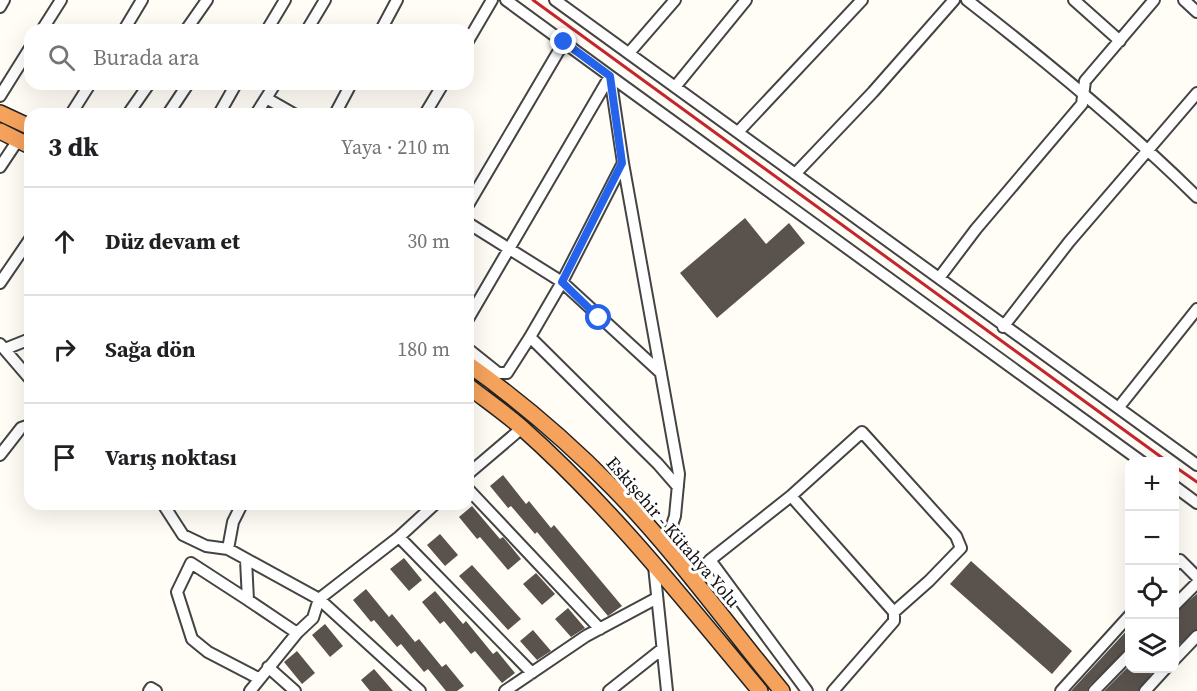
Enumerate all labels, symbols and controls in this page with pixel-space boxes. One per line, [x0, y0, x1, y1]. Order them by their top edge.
search box [24, 24, 474, 90]
route end [550, 28, 576, 54]
icon: search [45, 41, 78, 74]
text: Burada ara [93, 42, 199, 72]
text: 3 dk [48, 129, 99, 165]
text: Yaya · 210 m [341, 133, 450, 161]
icon: ahead [48, 225, 81, 258]
text: Düz devam et [105, 226, 240, 256]
text: 30 m [407, 227, 450, 255]
route start [585, 304, 611, 330]
icon: right [48, 333, 81, 366]
text: Sağa dön [105, 334, 195, 364]
text: 180 m [397, 335, 450, 363]
icon: arrive [48, 441, 81, 474]
text: Varış noktası [105, 442, 237, 472]
street label: Eskişehir - Kütahya Yolu [601, 451, 746, 613]
map controls [1125, 457, 1179, 673]
button: + [1125, 457, 1179, 511]
button: − [1125, 511, 1179, 565]
button: locate [1125, 565, 1179, 619]
button: layers [1125, 619, 1179, 673]

